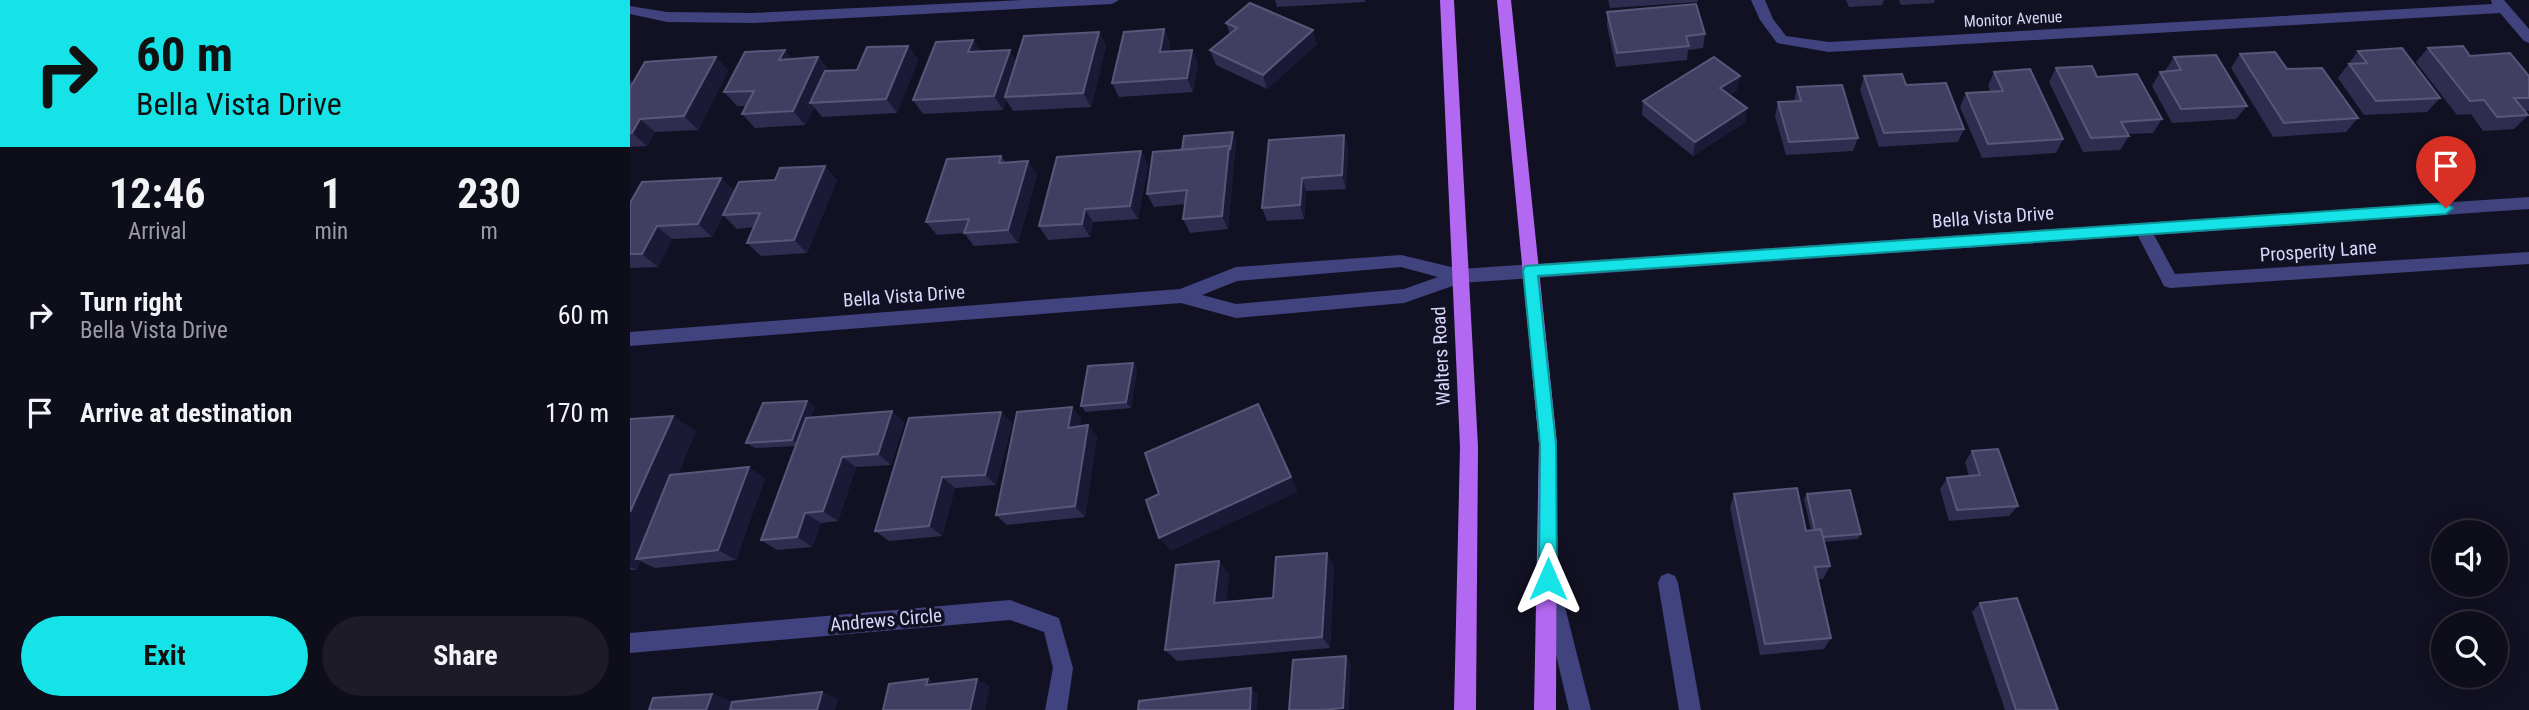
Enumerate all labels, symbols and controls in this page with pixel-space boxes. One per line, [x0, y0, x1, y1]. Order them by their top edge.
street label: Monitor Avenue [1963, 7, 2063, 31]
text: 60 m [136, 26, 233, 83]
icon: right [21, 28, 112, 119]
text: Bella Vista Drive [136, 85, 342, 123]
pin [2416, 136, 2476, 208]
icon: arrive [2427, 147, 2465, 185]
text: 12:46 [109, 169, 205, 218]
text: 1 [321, 169, 342, 218]
text: 230 [457, 169, 521, 218]
street label: Bella Vista Drive [1931, 201, 2055, 233]
text: Arrival [128, 218, 186, 245]
text: min [314, 218, 348, 245]
text: m [480, 218, 498, 245]
street label: Prosperity Lane [2259, 235, 2377, 267]
street label: Bella Vista Drive [842, 280, 966, 312]
text: Turn right [80, 287, 182, 317]
icon: right [21, 296, 59, 334]
text: 60 m [558, 300, 609, 330]
street label: Walters Road [1427, 306, 1455, 406]
text: Bella Vista Drive [80, 317, 228, 344]
icon: arrive [21, 394, 59, 432]
text: Arrive at destination [80, 398, 292, 428]
text: 170 m [545, 398, 609, 428]
map controls [2431, 520, 2508, 688]
button: sound [2431, 520, 2508, 597]
position arrow [1511, 542, 1585, 616]
street label: Andrews Circle [829, 604, 943, 636]
button: search [2431, 611, 2508, 688]
button: Exit [21, 616, 308, 696]
button: Share [322, 616, 609, 696]

